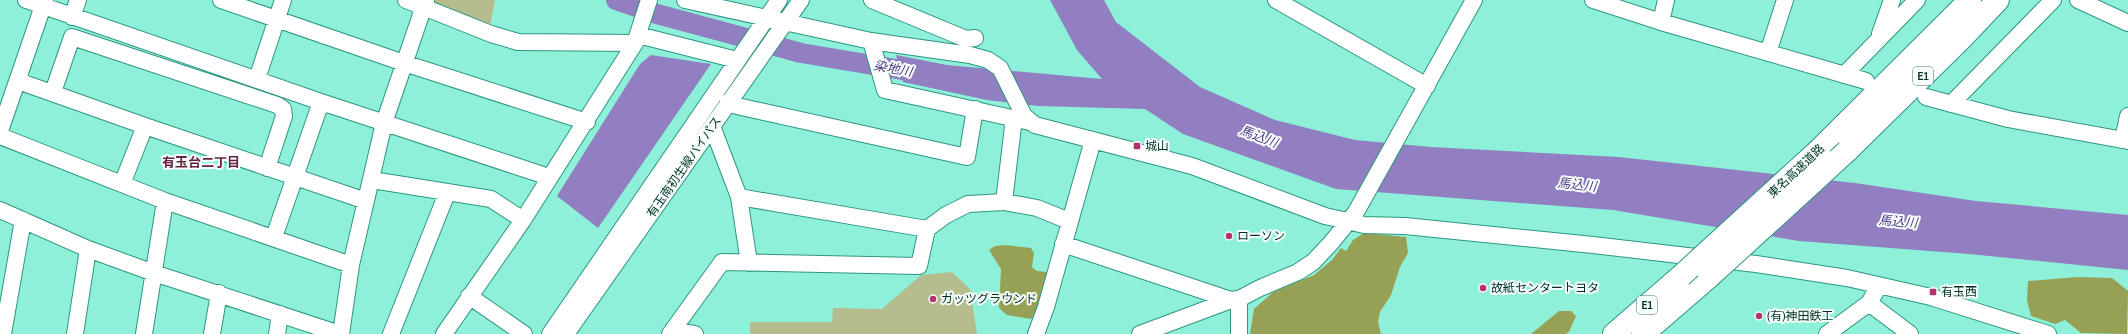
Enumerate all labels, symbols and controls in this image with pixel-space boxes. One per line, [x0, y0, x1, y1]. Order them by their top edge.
water label: 染地川 [872, 57, 916, 81]
road number: E1 [1913, 67, 1933, 85]
street label: 有玉南初生線バイパス [643, 113, 725, 221]
water label: 馬込川 [1238, 122, 1282, 152]
place label: 城山 [1145, 138, 1169, 154]
marker: 城山 [1132, 141, 1142, 151]
street label: 東名高速道路 [1764, 141, 1828, 201]
district label: 有玉台二丁目 [162, 154, 240, 171]
water label: 馬込川 [1557, 174, 1599, 195]
water label: 馬込川 [1878, 211, 1920, 232]
place label: ローソン [1237, 228, 1285, 244]
marker: ローソン [1224, 231, 1234, 241]
place label: 故紙センタートヨタ [1491, 280, 1599, 296]
marker: 故紙センタートヨタ [1478, 283, 1488, 293]
place label: 有玉西 [1941, 284, 1977, 300]
marker: 有玉西 [1928, 287, 1938, 297]
place label: ガッツグラウンド [941, 291, 1037, 307]
marker: ガッツグラウンド [928, 294, 938, 304]
road number: E1 [1637, 296, 1657, 314]
place label: (有)神田鉄工 [1767, 308, 1834, 324]
marker: (有)神田鉄工 [1754, 311, 1764, 321]

